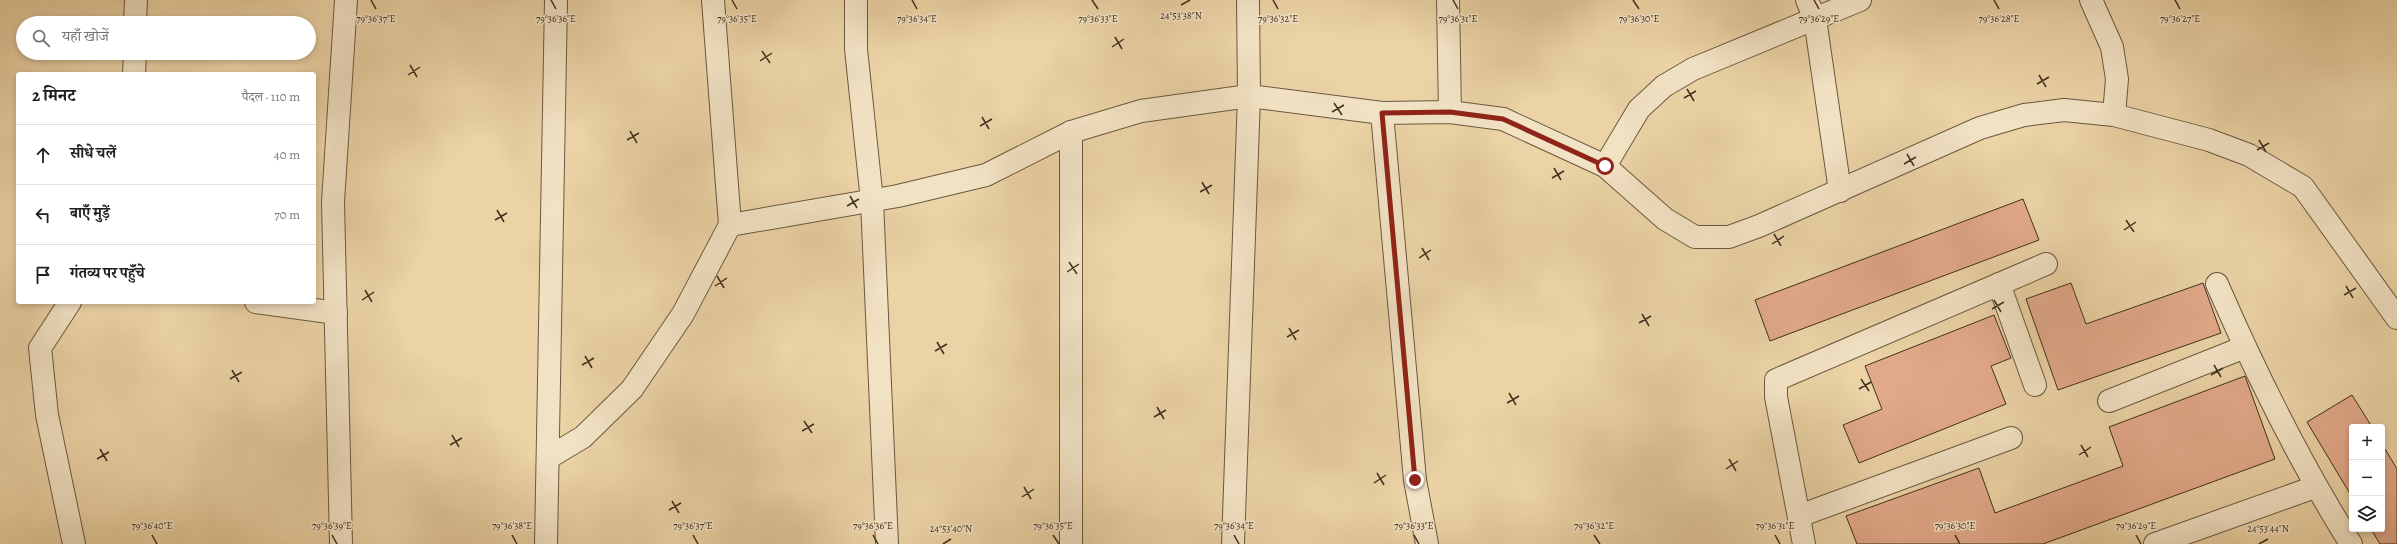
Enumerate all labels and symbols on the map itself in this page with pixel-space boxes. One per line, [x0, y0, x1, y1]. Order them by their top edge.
text: 24°53'38"N [1160, 9, 1202, 22]
text: 79°36'37"E [356, 12, 396, 25]
text: 79°36'36"E [536, 12, 576, 25]
text: 79°36'35"E [717, 12, 757, 25]
text: 79°36'34"E [897, 12, 937, 25]
text: 79°36'33"E [1078, 12, 1118, 25]
text: 79°36'32"E [1258, 12, 1298, 25]
text: 79°36'31"E [1439, 12, 1477, 25]
text: 79°36'30"E [1619, 12, 1659, 25]
text: 79°36'29"E [1799, 12, 1839, 25]
text: 79°36'28"E [1979, 12, 2019, 25]
text: 79°36'27"E [2160, 12, 2200, 25]
route start [1596, 157, 1614, 175]
route end [1406, 471, 1424, 489]
text: 79°36'40"E [131, 519, 173, 532]
text: 79°36'39"E [312, 519, 352, 532]
text: 79°36'38"E [492, 519, 532, 532]
text: 79°36'37"E [673, 519, 713, 532]
text: 79°36'36"E [853, 519, 893, 532]
text: 79°36'35"E [1033, 519, 1073, 532]
text: 79°36'34"E [1214, 519, 1254, 532]
text: 79°36'33"E [1394, 519, 1434, 532]
text: 79°36'32"E [1574, 519, 1614, 532]
text: 79°36'31"E [1756, 519, 1794, 532]
text: 79°36'30"E [1935, 519, 1975, 532]
text: 79°36'29"E [2116, 519, 2156, 532]
text: 24°53'40"N [930, 522, 972, 535]
text: 24°53'44"N [2247, 522, 2289, 535]

